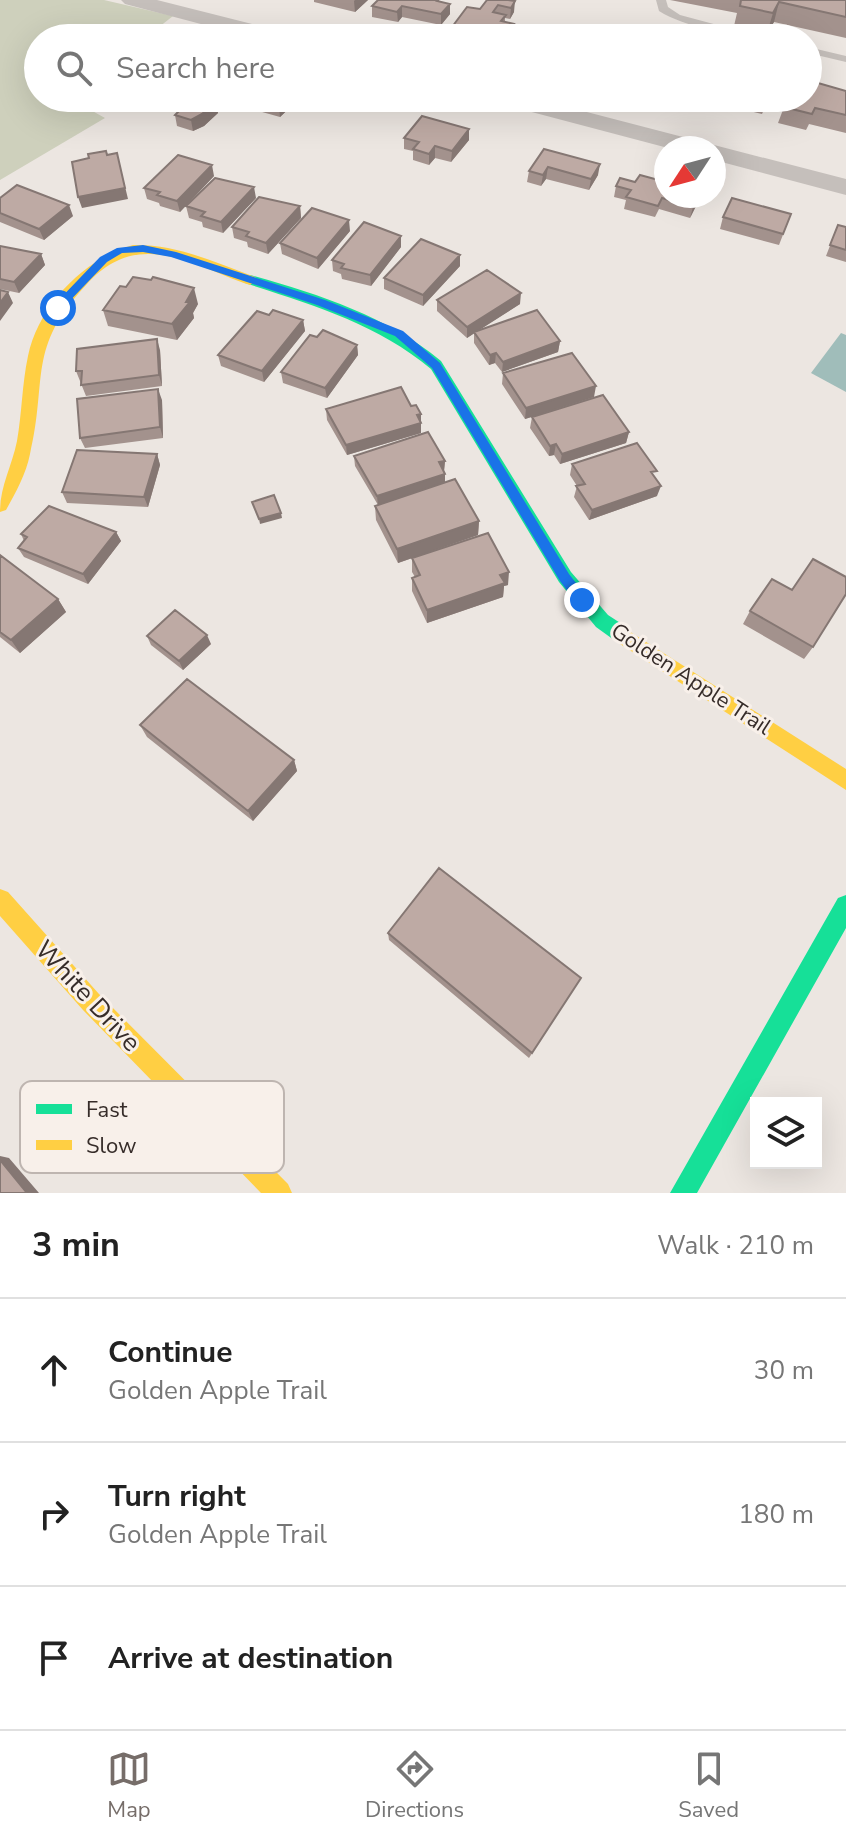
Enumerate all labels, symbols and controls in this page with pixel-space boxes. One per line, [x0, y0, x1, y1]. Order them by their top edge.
search box [24, 24, 822, 112]
icon: search [52, 46, 96, 90]
text: Search here [116, 48, 275, 89]
north arrow [654, 136, 726, 208]
route start [40, 290, 76, 326]
route end [564, 582, 600, 618]
street label: Golden Apple Trail [605, 616, 777, 742]
street label: White Drive [27, 933, 149, 1059]
legend [20, 1081, 284, 1173]
text: Fast [86, 1095, 128, 1125]
map controls [750, 1097, 822, 1169]
button: layers [750, 1097, 822, 1169]
text: Slow [86, 1131, 137, 1161]
text: 3 min [32, 1222, 120, 1268]
text: Walk · 210 m [657, 1228, 814, 1263]
text: Continue [108, 1332, 233, 1373]
icon: ahead [32, 1348, 76, 1392]
text: 30 m [754, 1353, 814, 1388]
text: Golden Apple Trail [108, 1373, 327, 1408]
text: Turn right [108, 1476, 246, 1517]
icon: right [32, 1492, 76, 1536]
text: 180 m [738, 1497, 814, 1532]
text: Golden Apple Trail [108, 1517, 327, 1552]
icon: arrive [32, 1636, 76, 1680]
text: Arrive at destination [108, 1638, 393, 1679]
tab: Map [107, 1747, 151, 1825]
tab: Directions [365, 1747, 464, 1825]
tab: Saved [678, 1747, 739, 1825]

